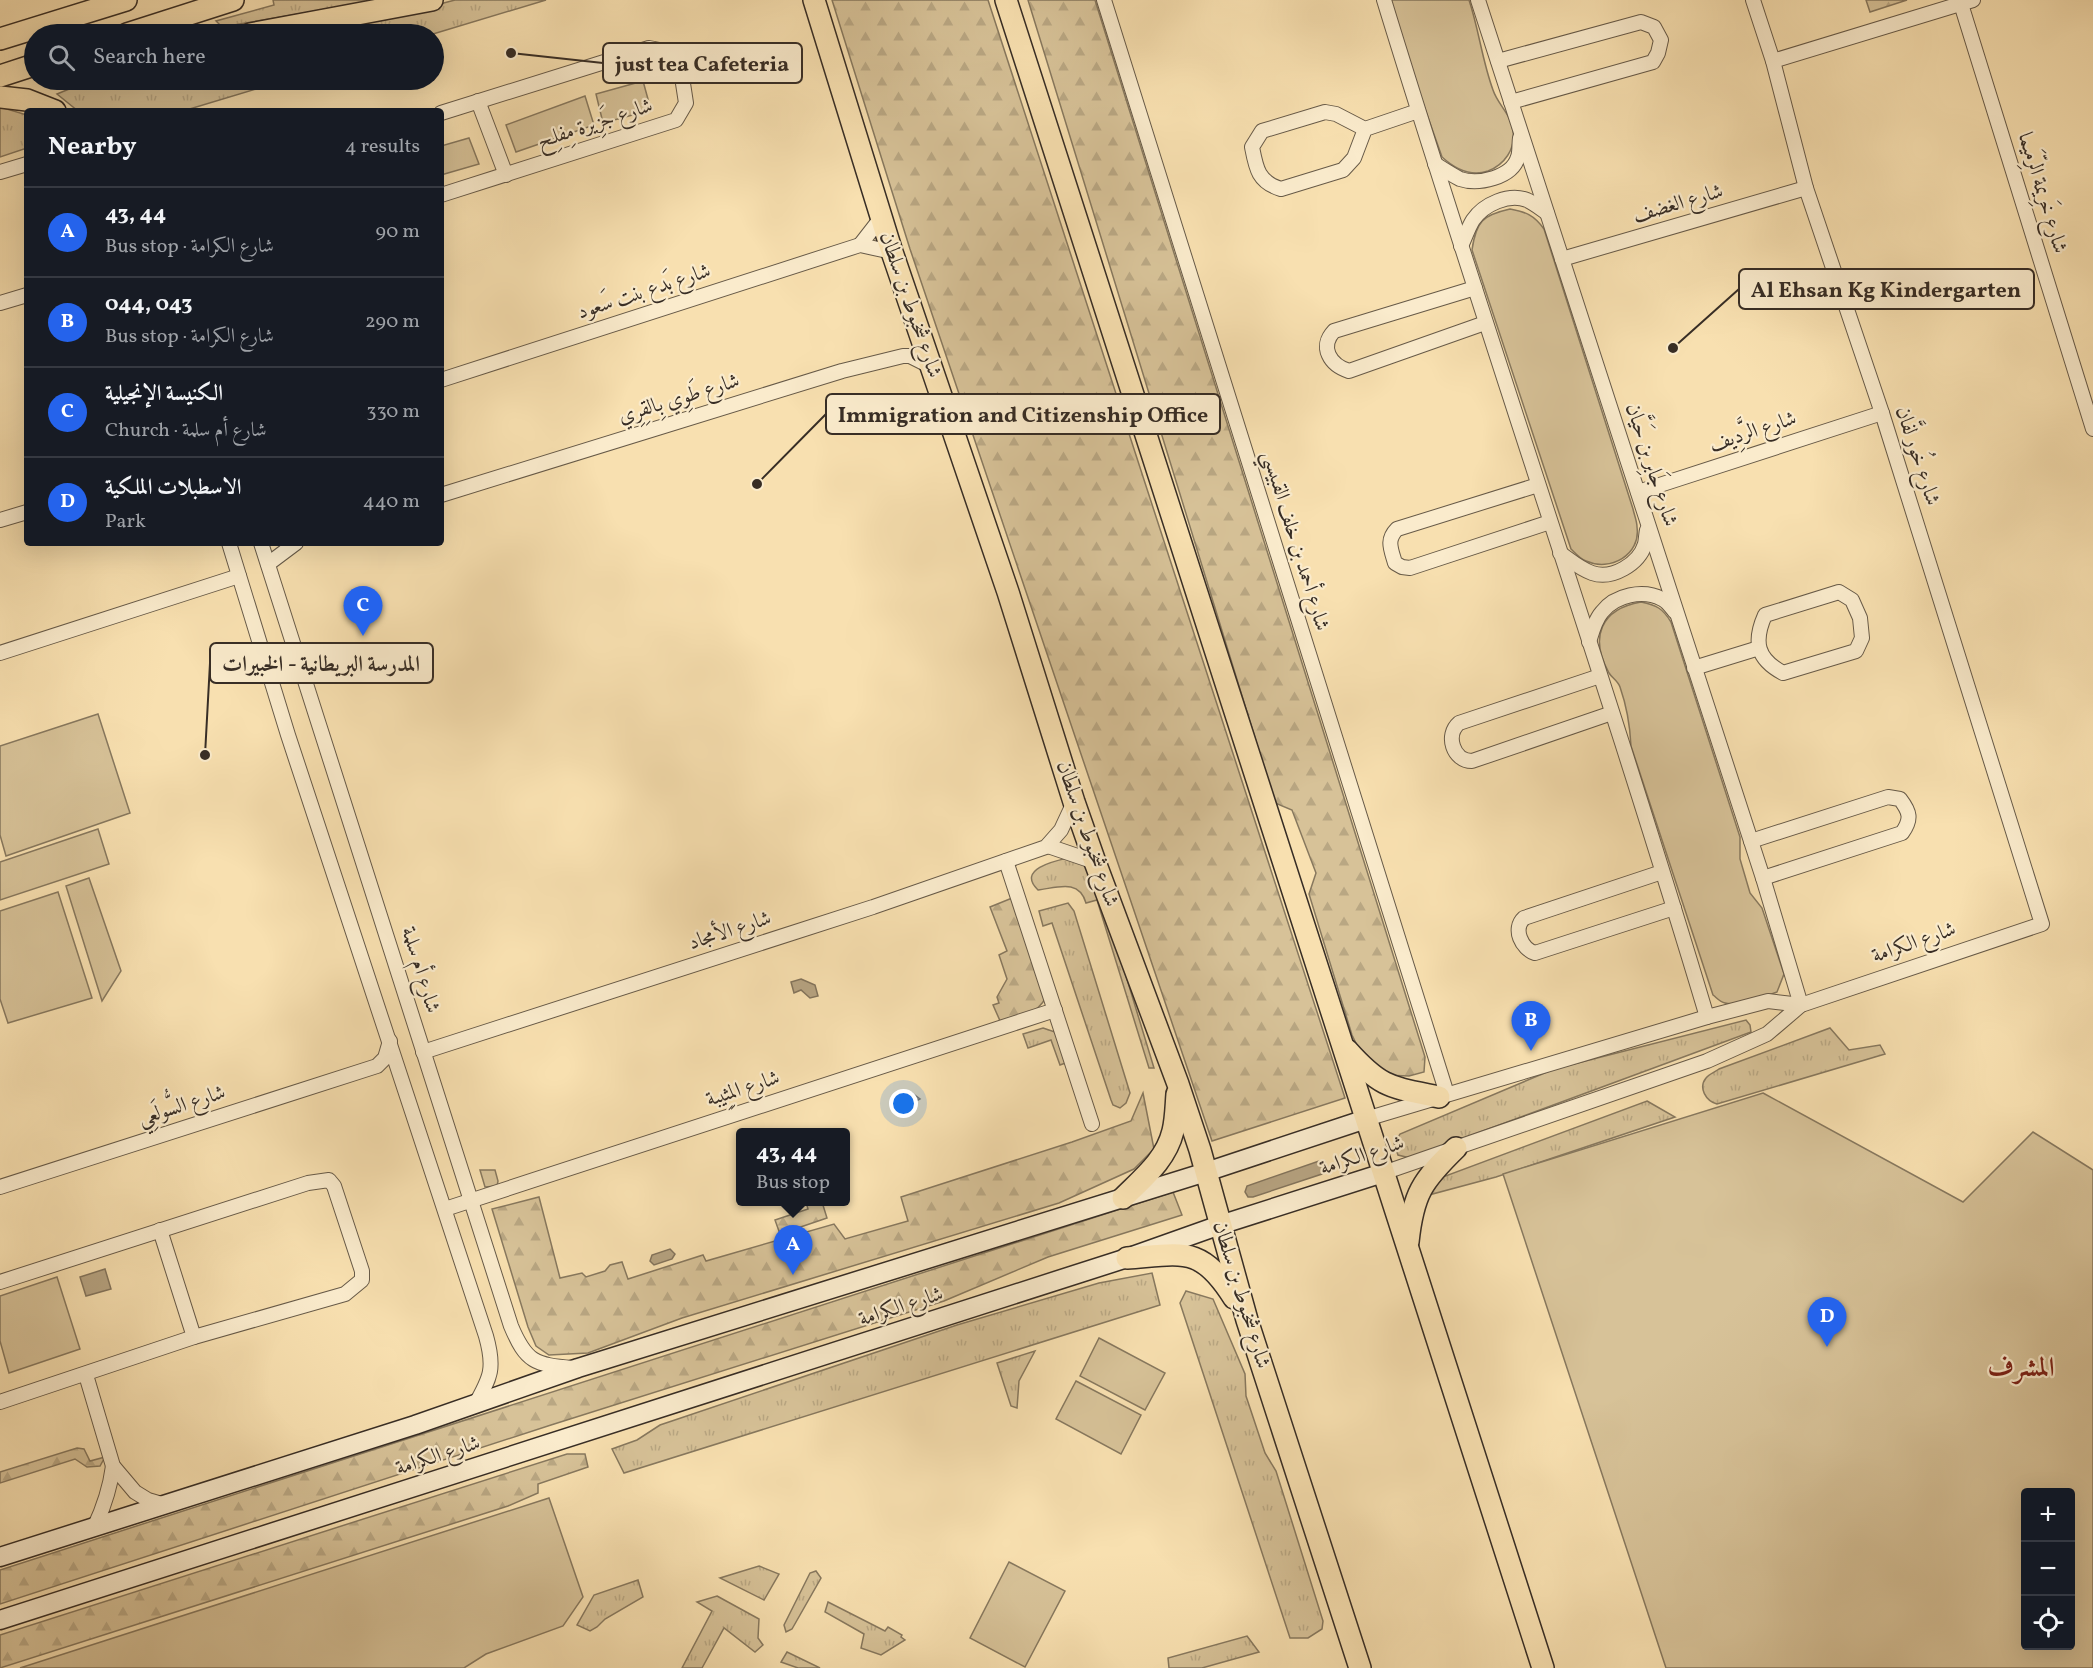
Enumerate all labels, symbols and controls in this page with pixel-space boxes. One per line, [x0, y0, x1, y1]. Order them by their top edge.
search box [24, 24, 444, 90]
icon: search [45, 41, 78, 74]
text: Search here [93, 42, 206, 73]
callout: just tea Cafeteria [603, 43, 802, 83]
text: just tea Cafeteria [615, 50, 789, 81]
street label: شارع جَزِيرة مِفلِح [533, 90, 658, 159]
street label: شارع خَرِيمة الرِّمَيما [2008, 128, 2076, 258]
text: Nearby [48, 129, 137, 165]
text: 4 results [345, 133, 420, 161]
street label: شارع الغضف [1629, 177, 1727, 233]
text: 43, 44 [105, 199, 166, 230]
text: A [60, 218, 75, 246]
text: 90 m [376, 218, 420, 246]
street label: شارع شخبوط بن سلطان [870, 228, 949, 383]
text: Bus stop · شارع الكرامة [105, 233, 274, 261]
street label: شارع بَدع بنت سَعود [573, 255, 715, 329]
callout: Al Ehsan Kg Kindergarten [1739, 269, 2034, 309]
text: Al Ehsan Kg Kindergarten [1751, 276, 2021, 307]
text: 044, 043 [105, 289, 193, 320]
text: B [61, 308, 74, 336]
text: 290 m [365, 308, 420, 336]
text: Bus stop · شارع الكرامة [105, 323, 274, 351]
street label: شارع طَوِي بِالقِرِي [614, 365, 744, 433]
text: الكنيسة الإنجيلية [105, 379, 223, 410]
callout: Immigration and Citizenship Office [826, 394, 1220, 434]
text: C [61, 398, 74, 426]
text: 330 m [366, 398, 420, 426]
street label: شارع جَابِر بن حَيَّان [1616, 398, 1689, 531]
street label: شارع الرَّدِيف [1704, 399, 1801, 462]
text: Immigration and Citizenship Office [838, 401, 1208, 432]
street label: شارع خُور لفَّان [1885, 401, 1951, 510]
text: Church · شارع أم سلمة [105, 417, 267, 445]
street label: شارع أحمد بن خلف القبيسي [1250, 447, 1338, 636]
text: الاسطبلات الملكية [105, 473, 242, 504]
text: D [60, 488, 75, 516]
text: 440 m [363, 488, 420, 516]
text: Park [105, 508, 146, 536]
pin: C [344, 586, 382, 636]
callout: المدرسة البريطانية - الخبيرات [210, 643, 433, 683]
text: المدرسة البريطانية - الخبيرات [222, 650, 420, 681]
street label: شارع شخبوط بن سلطان [1047, 757, 1126, 912]
street label: شارع الأمجاد [684, 902, 776, 960]
street label: شارع الكرامة [1868, 915, 1961, 973]
street label: شارع أم سلمة [391, 923, 449, 1017]
pin: B [1512, 1002, 1550, 1051]
street label: شارع المِثِيبة [702, 1063, 784, 1116]
street label: شارع السُّولَعِي [132, 1071, 230, 1137]
your location [889, 1089, 918, 1118]
popup [736, 1128, 850, 1206]
street label: شارع الكرامة [1316, 1129, 1409, 1185]
text: 43, 44 [756, 1138, 817, 1169]
text: Bus stop [756, 1169, 830, 1197]
street label: شارع شخبوط بن سلطان [1203, 1218, 1277, 1373]
pin: A [774, 1226, 812, 1275]
street label: شارع الكرامة [855, 1280, 948, 1336]
pin: D [1808, 1298, 1846, 1347]
district label: المشرف [1987, 1350, 2055, 1388]
street label: شارع الكرامة [392, 1429, 485, 1485]
map controls [2021, 1488, 2075, 1650]
button: + [2021, 1488, 2075, 1542]
button: − [2021, 1542, 2075, 1596]
button: locate [2021, 1596, 2075, 1650]

